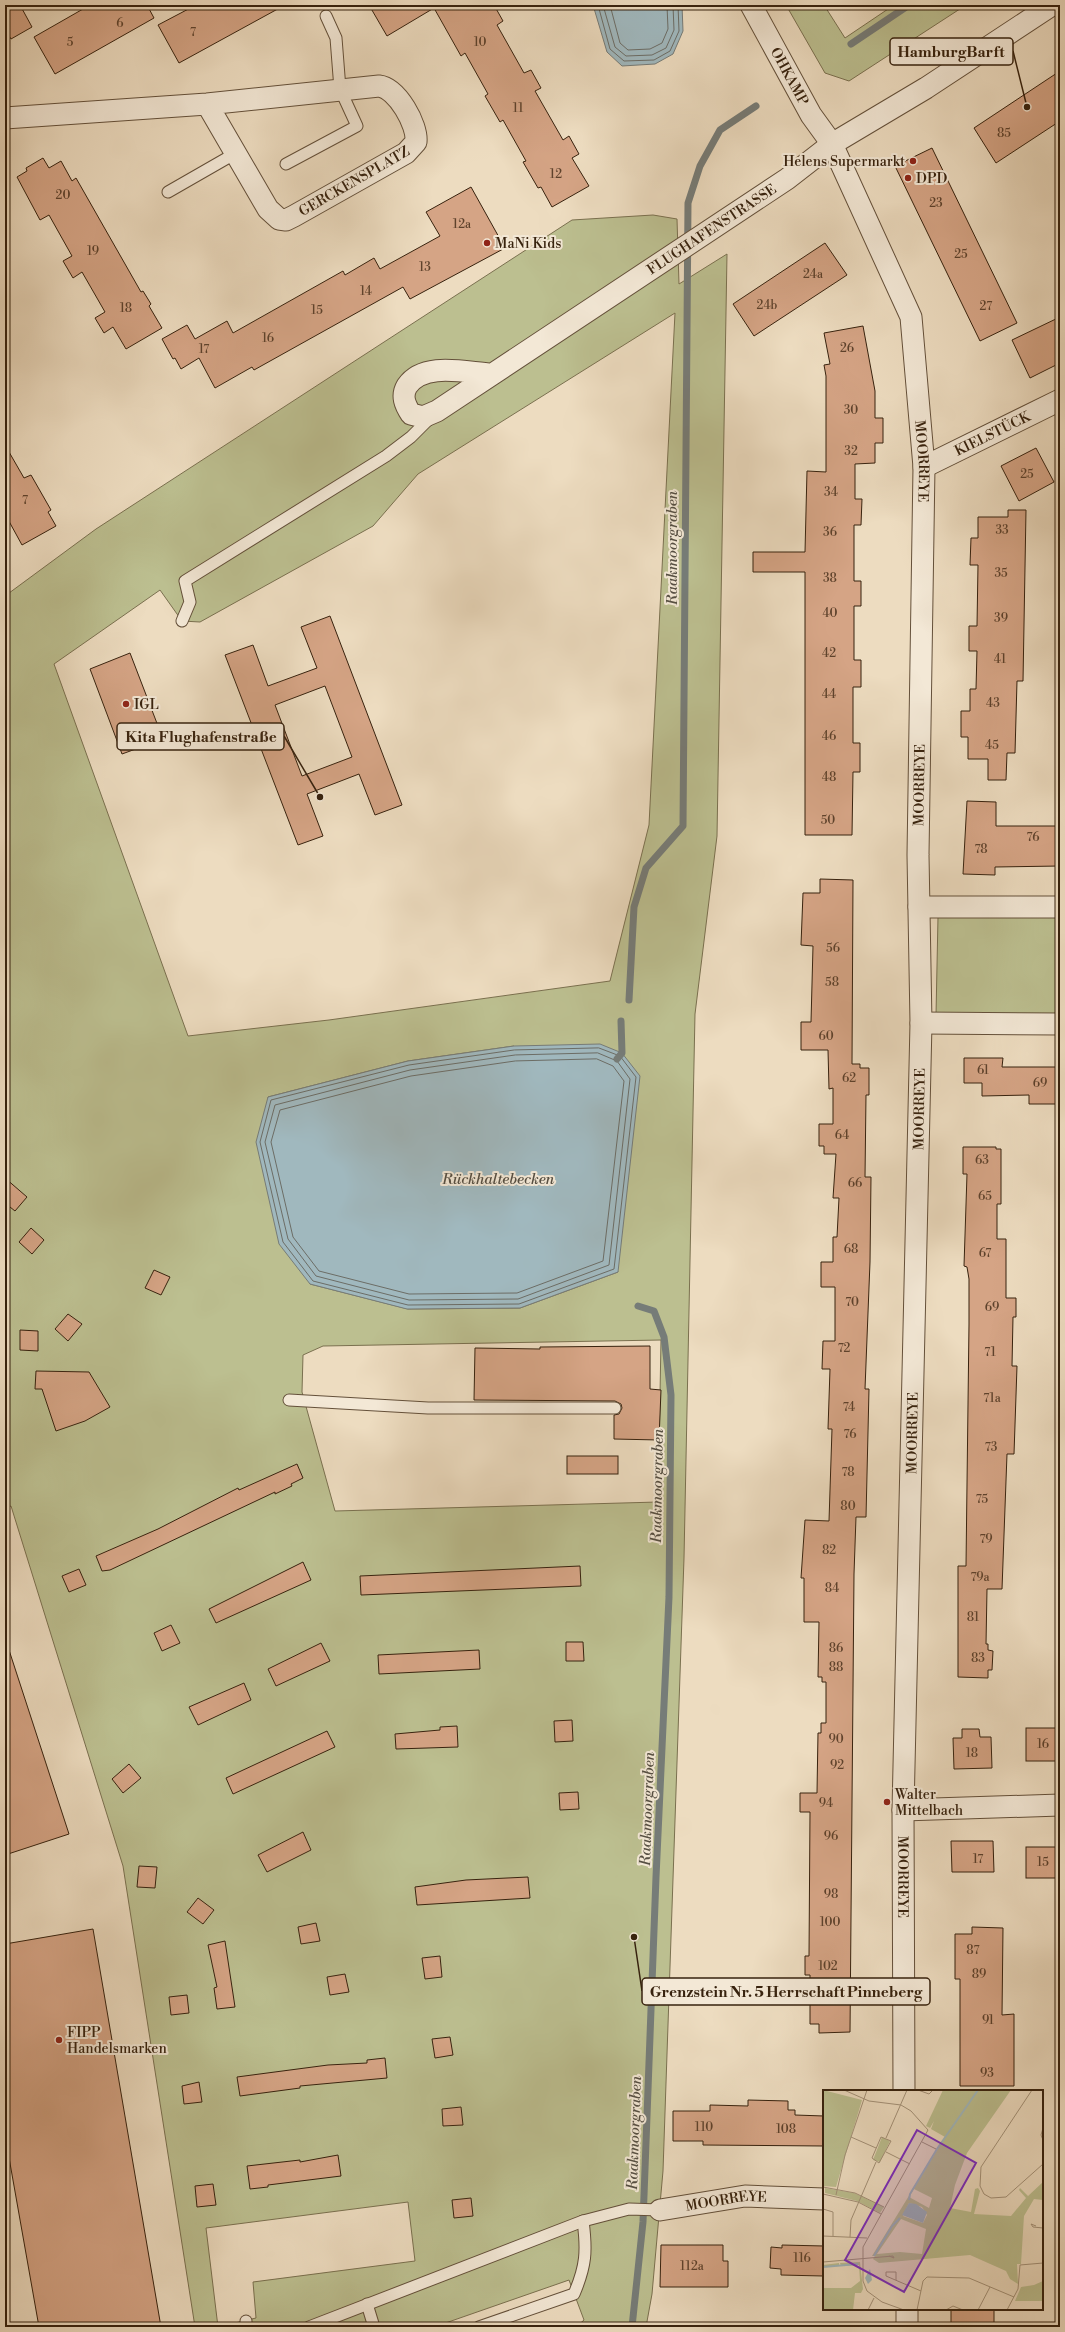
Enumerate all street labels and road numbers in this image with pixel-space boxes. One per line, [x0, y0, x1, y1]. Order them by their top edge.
street label: OHKAMP [766, 44, 812, 109]
street label: GERCKENSPLATZ [296, 143, 413, 221]
street label: FLUGHAFENSTRASSE [644, 180, 780, 279]
street label: KIELSTÜCK [952, 408, 1034, 461]
street label: MOORREYE [910, 420, 932, 502]
street label: MOORREYE [910, 744, 930, 826]
street label: MOORREYE [910, 1068, 930, 1150]
street label: MOORREYE [903, 1392, 923, 1474]
street label: MOORREYE [893, 1836, 911, 1918]
street label: MOORREYE [684, 2188, 767, 2216]

